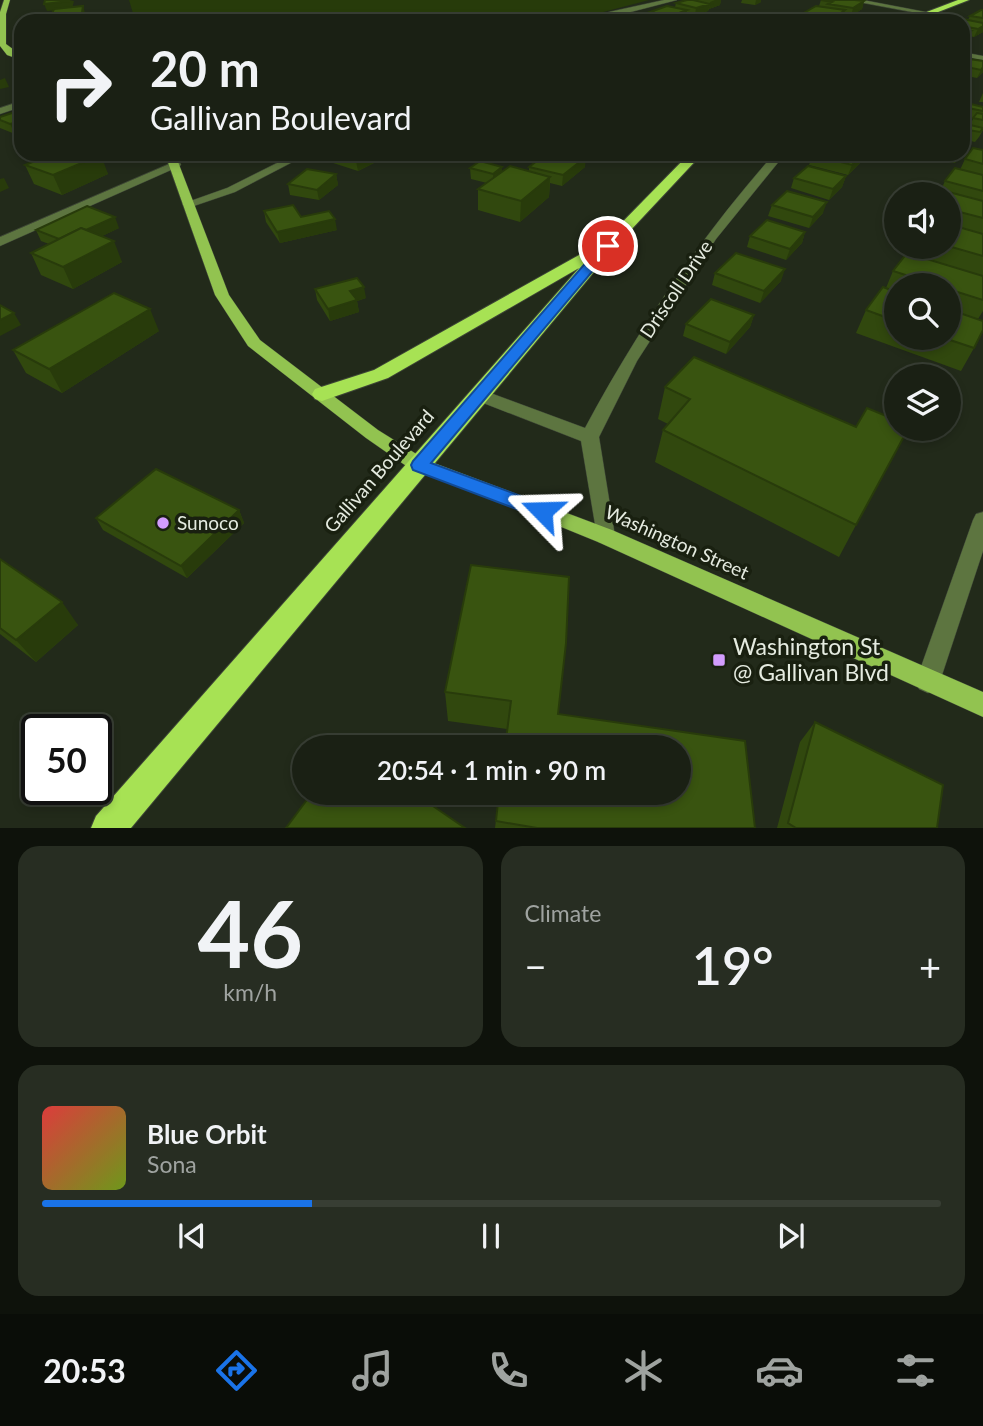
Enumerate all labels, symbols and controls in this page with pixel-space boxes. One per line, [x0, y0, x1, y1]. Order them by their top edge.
text: 20 m [150, 39, 260, 97]
icon: right [35, 42, 126, 133]
text: Gallivan Boulevard [150, 98, 412, 137]
map controls [884, 182, 961, 441]
button: sound [884, 182, 961, 259]
pin [578, 216, 638, 276]
icon: arrive [589, 227, 627, 265]
street label: Driscoll Drive [635, 236, 717, 342]
button: search [884, 273, 961, 350]
button: layers [884, 364, 961, 441]
street label: Gallivan Boulevard [319, 405, 438, 537]
position arrow [505, 474, 579, 548]
street label: Washington Street [602, 500, 753, 584]
place label: Sunoco [177, 511, 239, 534]
marker: Sunoco [155, 515, 171, 531]
place label: Washington St @ Gallivan Blvd [733, 632, 889, 686]
marker: Washington St @ Gallivan Blvd [711, 652, 727, 668]
speed limit sign: 50 [21, 714, 112, 805]
text: 20:54 · 1 min · 90 m [377, 754, 606, 786]
text: 46 [197, 878, 303, 987]
text: Climate [525, 899, 601, 927]
text: 19° [692, 934, 774, 996]
text: − [525, 943, 547, 989]
text: + [919, 943, 941, 989]
text: km/h [223, 978, 277, 1006]
text: Blue Orbit [147, 1118, 267, 1150]
text: Sona [147, 1150, 197, 1178]
icon: previous [173, 1217, 211, 1255]
icon: pause [472, 1217, 510, 1255]
icon: next [772, 1217, 810, 1255]
icon: directions [212, 1346, 261, 1395]
icon: music [348, 1346, 397, 1395]
icon: phone [484, 1346, 533, 1395]
icon: climate [619, 1346, 668, 1395]
icon: car [755, 1346, 804, 1395]
icon: filters [891, 1346, 940, 1395]
text: 20:53 [43, 1351, 126, 1390]

